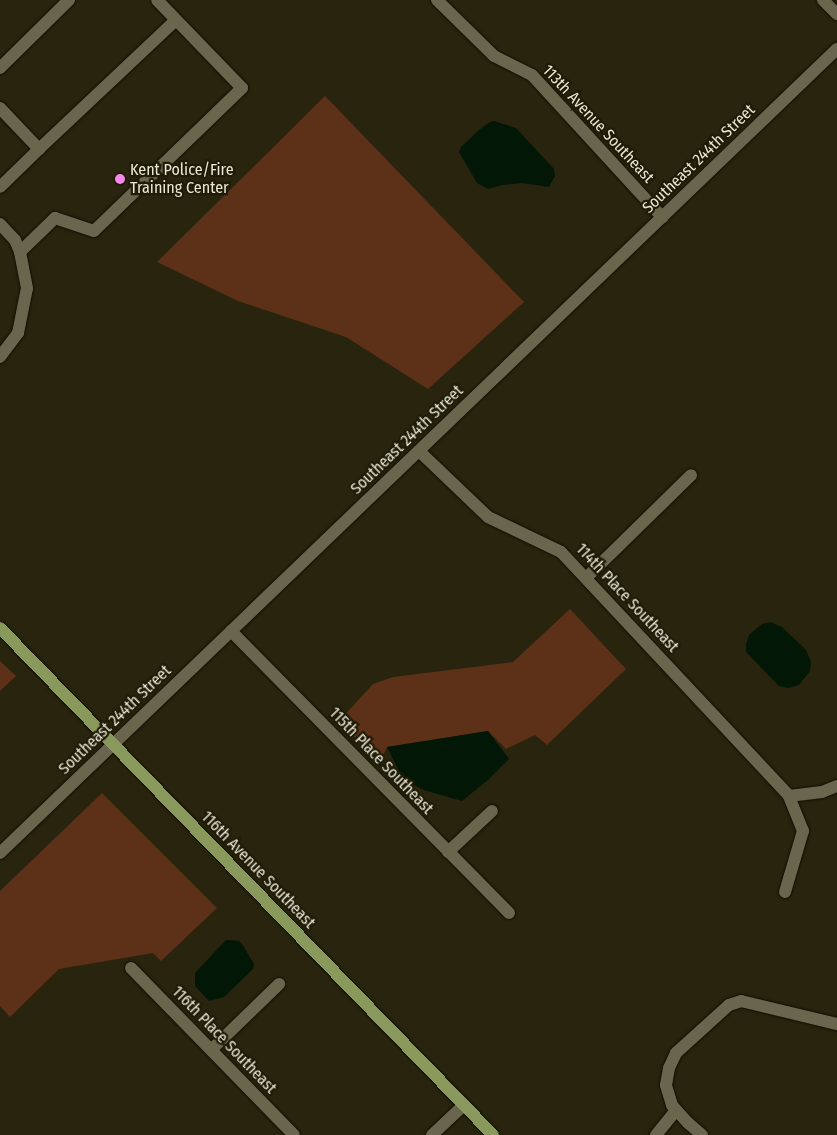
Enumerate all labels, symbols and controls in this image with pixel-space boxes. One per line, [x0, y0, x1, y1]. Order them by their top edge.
street label: 113th Avenue Southeast [538, 61, 658, 187]
street label: Southeast 244th Street [639, 100, 759, 218]
place label: Kent Police/Fire Training Center [130, 160, 234, 198]
marker: Kent Police/Fire Training Center [114, 173, 126, 185]
street label: Southeast 244th Street [347, 381, 467, 499]
street label: 114th Place Southeast [572, 540, 682, 656]
street label: Southeast 244th Street [55, 661, 175, 779]
street label: 115th Place Southeast [325, 704, 437, 818]
street label: 116th Avenue Southeast [197, 807, 319, 933]
street label: 116th Place Southeast [168, 982, 280, 1098]

